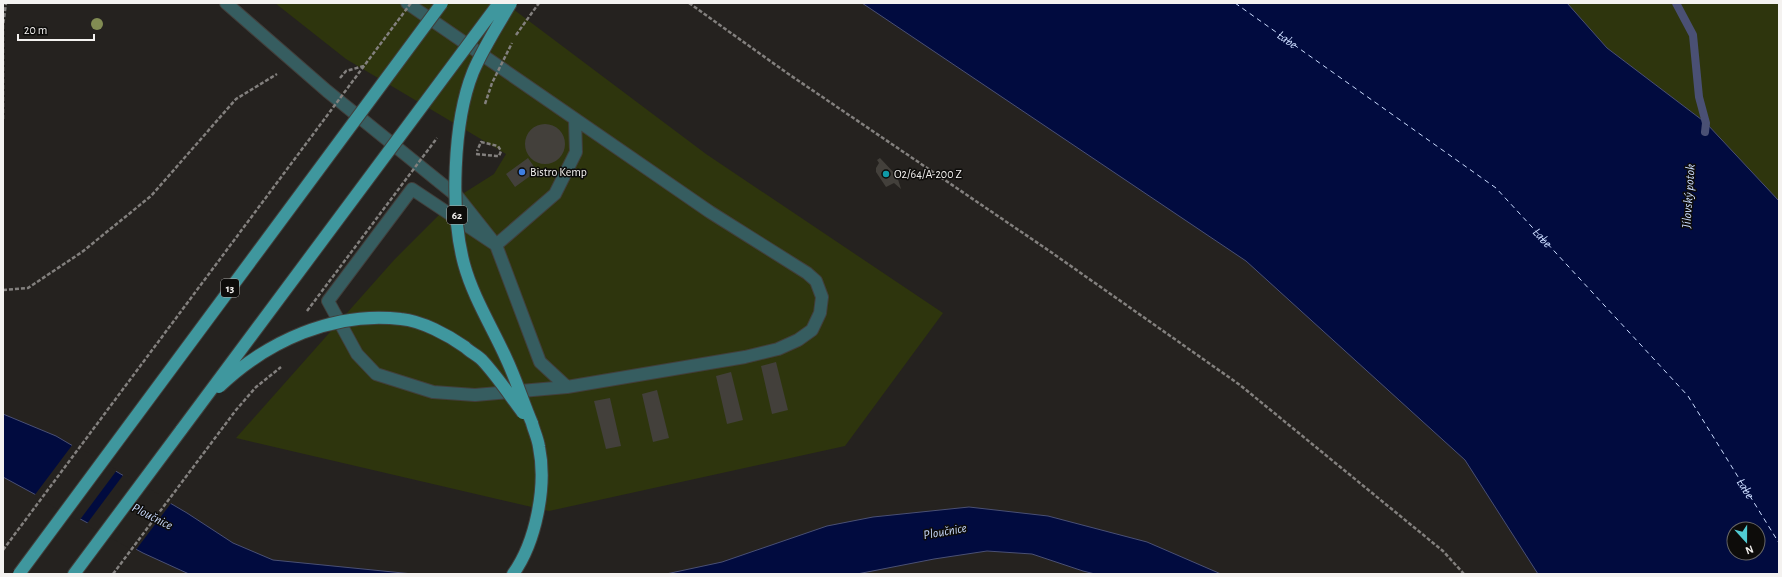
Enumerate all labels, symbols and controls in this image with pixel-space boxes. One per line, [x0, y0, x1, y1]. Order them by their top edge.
scale bar [18, 16, 94, 42]
text: 20 m [24, 24, 47, 36]
water label: Labe [1275, 29, 1300, 52]
water label: Jílovský potok [1680, 163, 1698, 230]
place label: Bistro Kemp [530, 166, 587, 178]
marker: Bistro Kemp [517, 167, 527, 177]
place label: O2/64/A-200 Z [894, 168, 962, 180]
marker: O2/64/A-200 Z [881, 169, 891, 179]
road number: 62 [447, 206, 467, 224]
water label: Labe [1530, 226, 1554, 250]
road number: 13 [221, 279, 239, 297]
water label: Labe [1734, 476, 1757, 501]
water label: Ploučnice [130, 501, 174, 533]
north arrow [1726, 521, 1766, 561]
water label: Ploučnice [922, 522, 968, 542]
text: N [1744, 543, 1755, 556]

